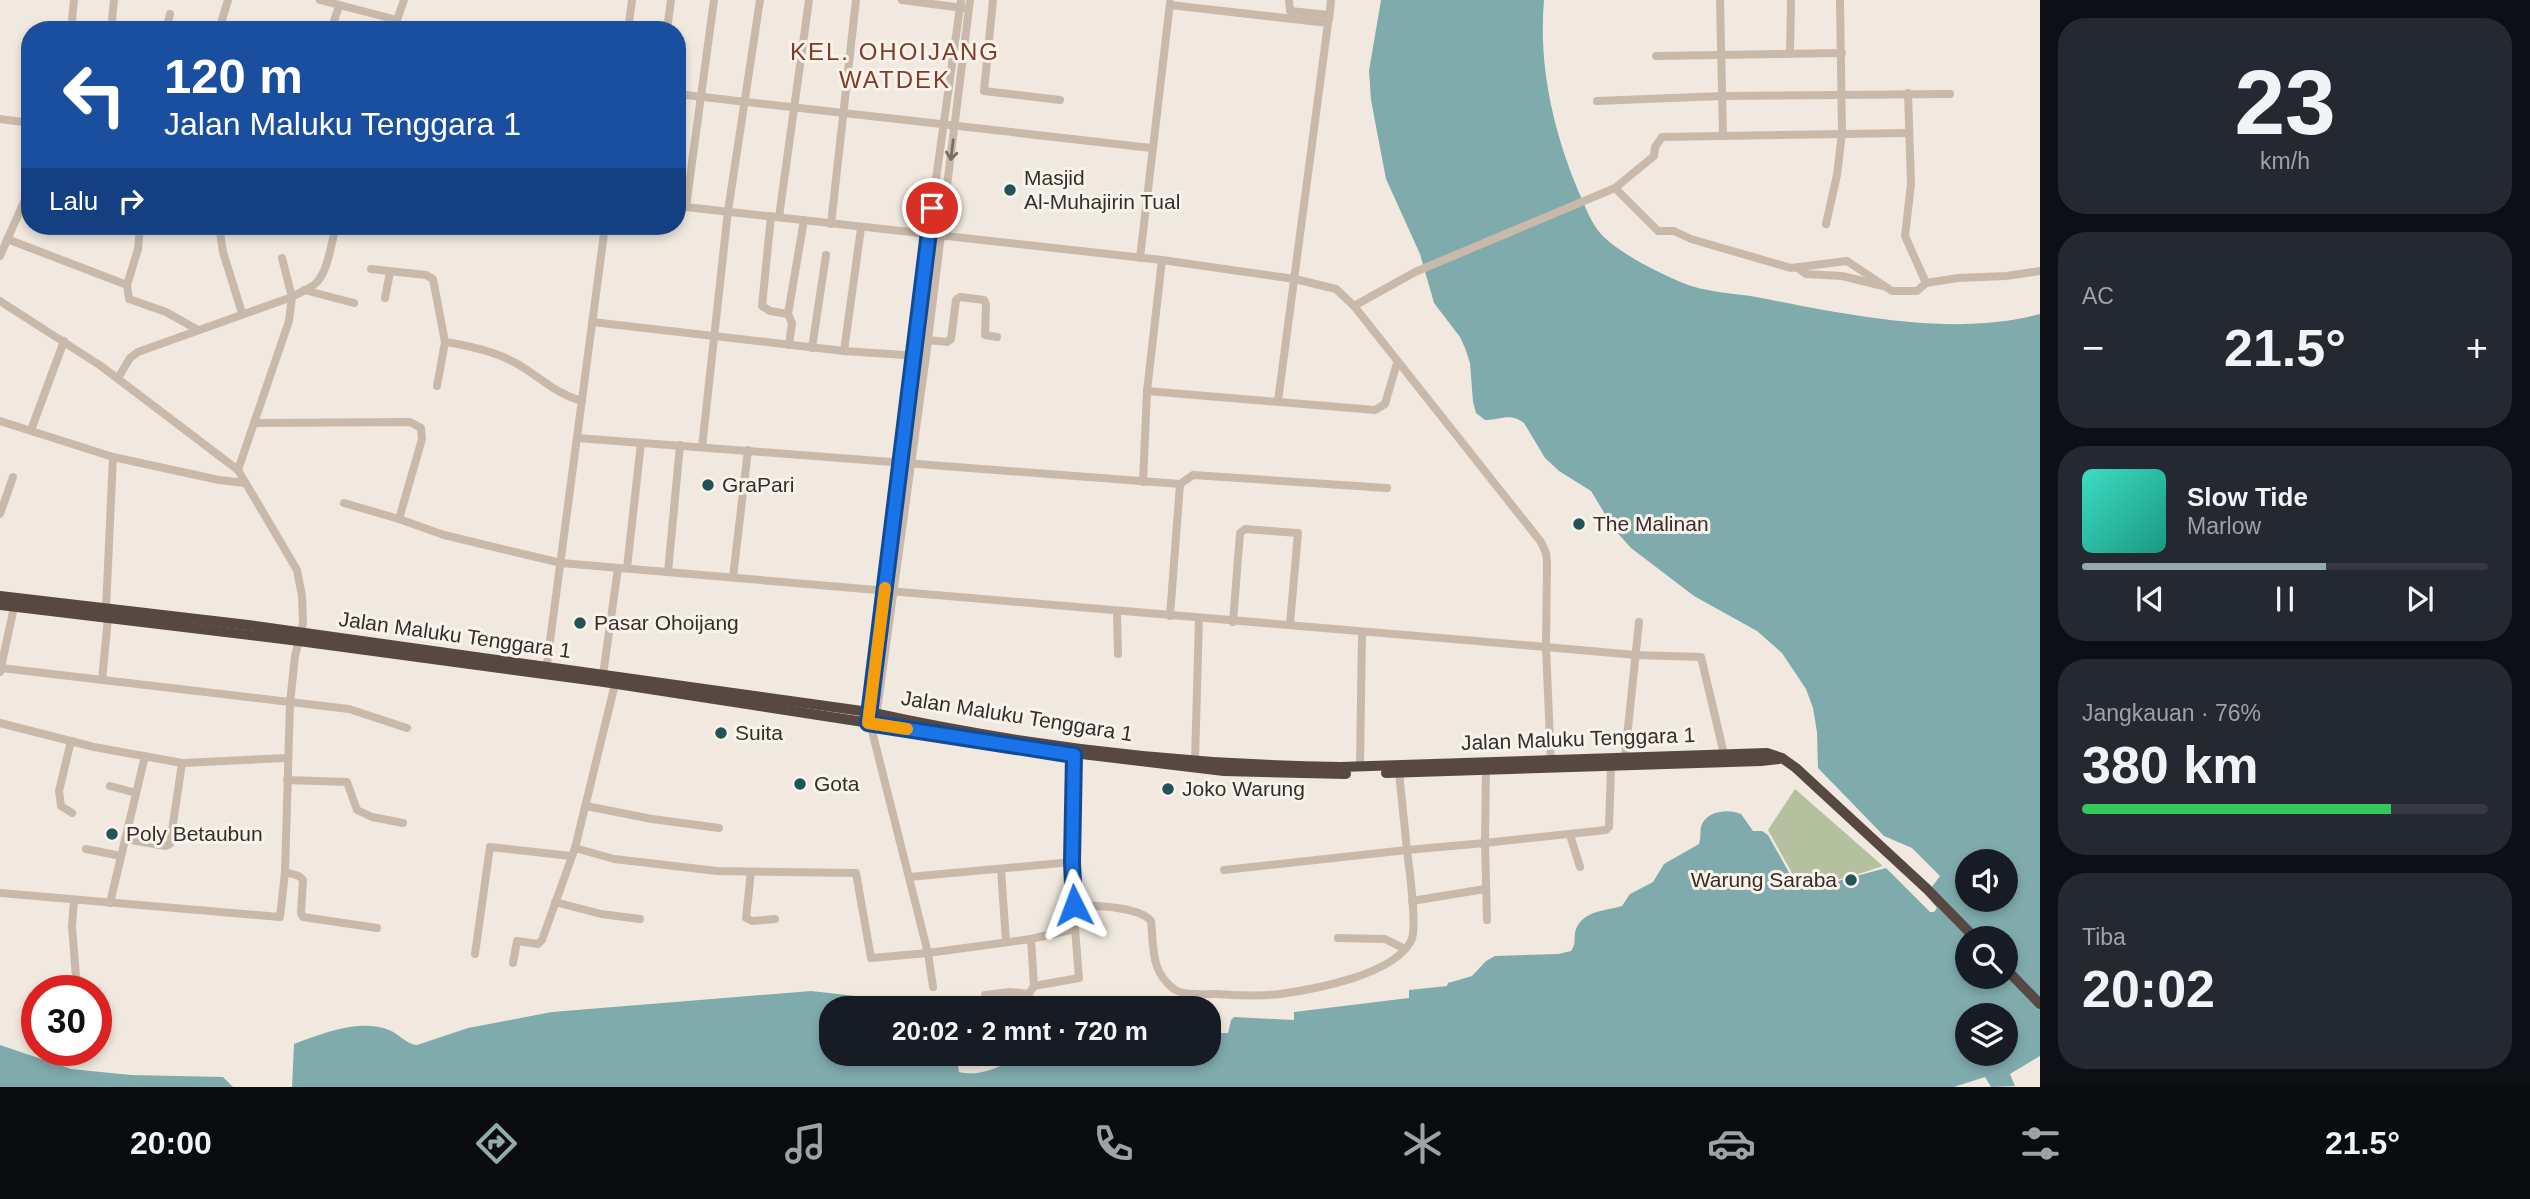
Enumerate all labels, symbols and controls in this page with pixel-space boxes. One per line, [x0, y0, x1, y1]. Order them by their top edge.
district label: KEL. OHOIJANG WATDEK [790, 38, 1000, 93]
icon: left [49, 49, 140, 140]
text: 120 m [164, 49, 303, 103]
text: 23 [2234, 52, 2336, 153]
text: Jalan Maluku Tenggara 1 [164, 106, 521, 142]
one-way arrow [946, 138, 959, 161]
text: km/h [2260, 148, 2310, 174]
place label: Masjid Al-Muhajirin Tual [1024, 166, 1180, 213]
pin [902, 178, 962, 238]
icon: right [112, 182, 150, 220]
marker: Masjid Al-Muhajirin Tual [1002, 182, 1018, 198]
text: Lalu [49, 186, 98, 216]
icon: arrive [913, 189, 951, 227]
text: AC [2082, 283, 2114, 309]
text: 21.5° [2224, 319, 2346, 377]
text: − [2082, 327, 2104, 369]
text: + [2466, 327, 2488, 369]
place label: GraPari [722, 473, 794, 496]
marker: GraPari [700, 477, 716, 493]
text: Slow Tide [2187, 482, 2308, 512]
place label: The Malinan [1593, 512, 1709, 535]
text: Marlow [2187, 513, 2261, 539]
marker: The Malinan [1571, 516, 1587, 532]
icon: previous [2131, 580, 2169, 618]
icon: pause [2266, 580, 2304, 618]
icon: next [2401, 580, 2439, 618]
street label: Jalan Maluku Tenggara 1 [337, 607, 573, 662]
place label: Pasar Ohoijang [594, 611, 739, 634]
marker: Pasar Ohoijang [572, 615, 588, 631]
street label: Jalan Maluku Tenggara 1 [900, 686, 1135, 745]
text: Jangkauan · 76% [2082, 700, 2261, 726]
place label: Suita [735, 721, 783, 744]
street label: Jalan Maluku Tenggara 1 [1461, 723, 1695, 754]
marker: Suita [713, 725, 729, 741]
text: 380 km [2082, 736, 2258, 794]
place label: Gota [814, 772, 860, 795]
marker: Gota [792, 776, 808, 792]
place label: Joko Warung [1182, 777, 1305, 800]
marker: Joko Warung [1160, 781, 1176, 797]
place label: Poly Betaubun [126, 822, 263, 845]
marker: Poly Betaubun [104, 826, 120, 842]
map controls [1955, 849, 2018, 1066]
button: sound [1955, 849, 2018, 912]
position arrow [1037, 868, 1111, 942]
place label: Warung Saraba [1691, 868, 1837, 891]
marker: Warung Saraba [1843, 872, 1859, 888]
text: Tiba [2082, 924, 2126, 950]
button: search [1955, 926, 2018, 989]
text: 20:02 [2082, 960, 2215, 1018]
speed limit sign: 30 [21, 975, 112, 1066]
button: layers [1955, 1003, 2018, 1066]
text: 20:02 · 2 mnt · 720 m [892, 1016, 1148, 1046]
icon: directions [472, 1119, 521, 1168]
icon: music [781, 1119, 830, 1168]
icon: phone [1089, 1119, 1138, 1168]
icon: climate [1398, 1119, 1447, 1168]
icon: car [1707, 1119, 1756, 1168]
icon: filters [2016, 1119, 2065, 1168]
text: 20:00 [130, 1125, 212, 1161]
text: 21.5° [2325, 1125, 2400, 1161]

